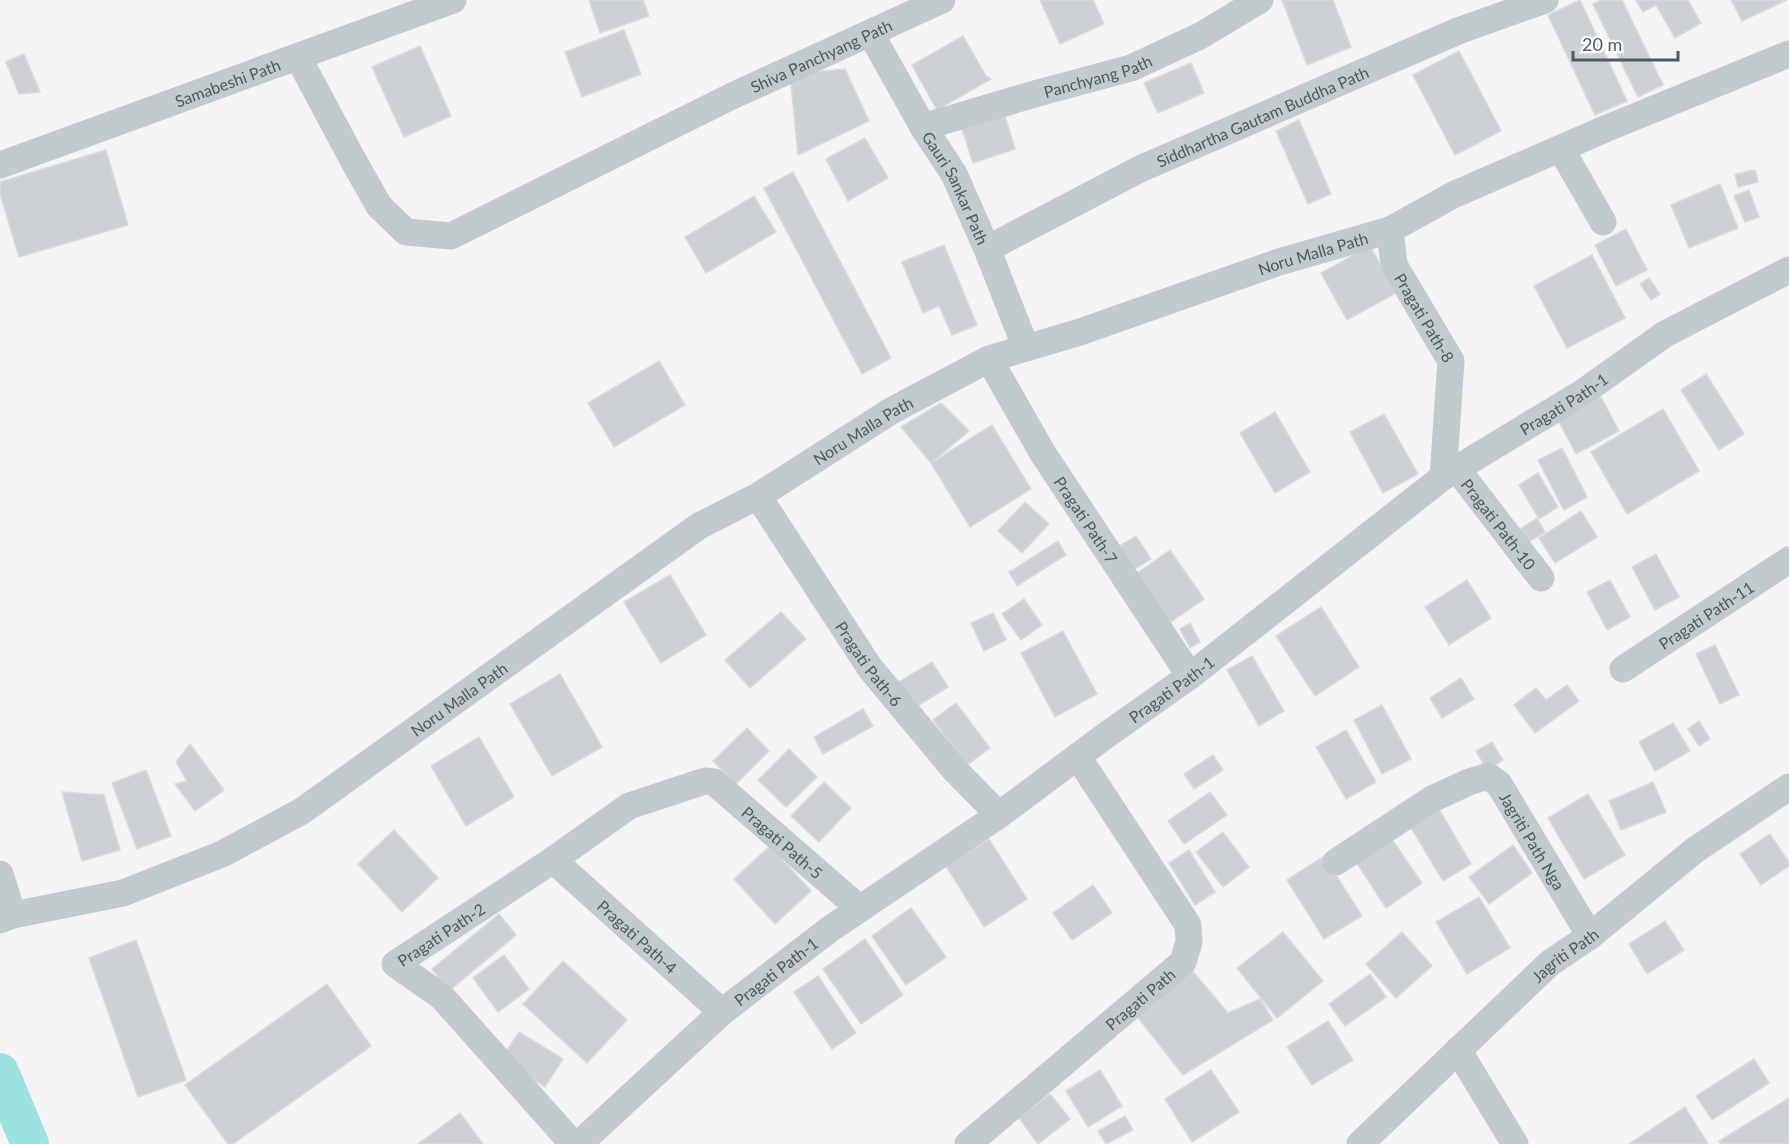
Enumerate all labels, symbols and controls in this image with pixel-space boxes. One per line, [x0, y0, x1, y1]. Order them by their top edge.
street label: Shiva Panchyang Path [747, 15, 895, 96]
scale bar [1573, 24, 1678, 62]
text: 20 m [1582, 33, 1622, 55]
street label: Panchyang Path [1041, 50, 1155, 101]
street label: Samabeshi Path [172, 54, 283, 110]
street label: Siddhartha Gautam Buddha Path [1153, 62, 1371, 170]
street label: Gauri Sankar Path [919, 127, 993, 247]
street label: Noru Malla Path [1255, 227, 1370, 278]
street label: Pragati Path-8 [1391, 269, 1459, 365]
street label: Pragati Path-1 [1516, 368, 1611, 438]
street label: Noru Malla Path [809, 392, 916, 468]
street label: Pragati Path-7 [1051, 472, 1122, 567]
street label: Pragati Path-10 [1458, 474, 1540, 573]
street label: Pragati Path-11 [1655, 577, 1757, 653]
street label: Pragati Path-6 [832, 617, 907, 709]
street label: Pragati Path-1 [1125, 652, 1217, 726]
street label: Noru Malla Path [407, 658, 510, 740]
street label: Jagriti Path Nga [1496, 788, 1569, 893]
street label: Pragati Path-5 [739, 802, 827, 882]
street label: Pragati Path-4 [594, 896, 681, 977]
street label: Pragati Path-2 [394, 898, 488, 969]
street label: Jagriti Path [1527, 924, 1602, 985]
street label: Pragati Path-1 [730, 933, 821, 1009]
street label: Pragati Path [1101, 964, 1178, 1033]

